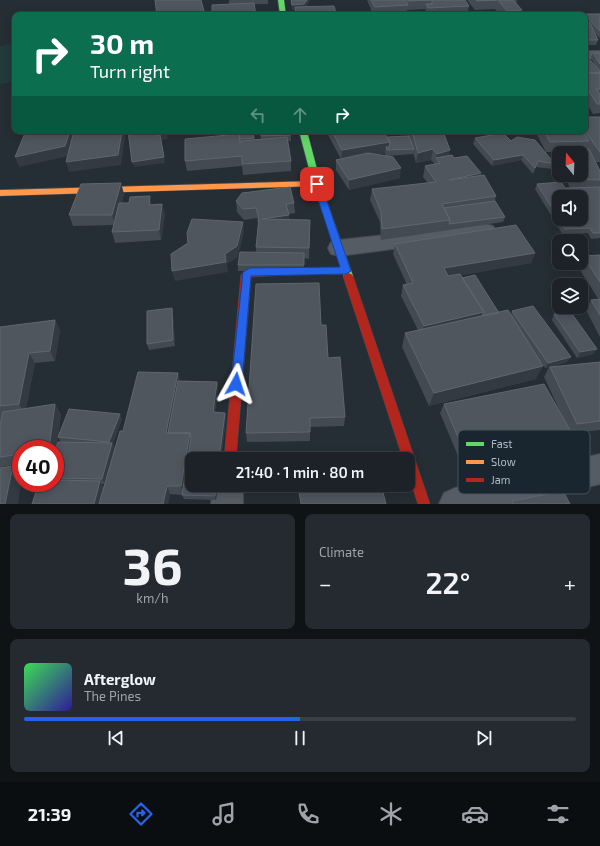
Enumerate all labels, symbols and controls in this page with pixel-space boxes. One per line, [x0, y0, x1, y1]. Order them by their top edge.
text: 30 m [90, 26, 154, 60]
icon: right [24, 28, 76, 80]
text: Turn right [90, 60, 170, 82]
icon: left [247, 104, 269, 126]
icon: ahead [289, 104, 311, 126]
icon: right [331, 104, 353, 126]
north arrow [552, 146, 588, 182]
map controls [552, 146, 588, 314]
pin [300, 167, 334, 201]
icon: arrive [306, 173, 328, 195]
button: sound [552, 190, 588, 226]
button: search [552, 234, 588, 270]
button: layers [552, 278, 588, 314]
position arrow [215, 363, 257, 405]
legend [458, 430, 590, 494]
text: Fast [491, 437, 513, 450]
speed limit sign: 40 [12, 440, 64, 492]
text: Slow [491, 455, 516, 468]
text: 21:40 · 1 min · 80 m [236, 463, 364, 481]
text: Jam [491, 473, 510, 486]
text: 36 [122, 533, 183, 595]
text: Climate [319, 544, 364, 560]
text: 22° [425, 564, 470, 600]
text: − [319, 570, 332, 596]
text: + [564, 570, 576, 596]
text: km/h [136, 590, 169, 606]
text: Afterglow [84, 670, 156, 688]
text: The Pines [84, 688, 141, 704]
icon: previous [105, 727, 127, 749]
icon: pause [289, 727, 311, 749]
icon: next [473, 727, 495, 749]
icon: directions [127, 800, 155, 828]
icon: music [210, 800, 238, 828]
icon: phone [294, 800, 322, 828]
icon: climate [377, 800, 405, 828]
icon: car [461, 800, 489, 828]
icon: filters [544, 800, 572, 828]
text: 21:39 [28, 803, 71, 825]

